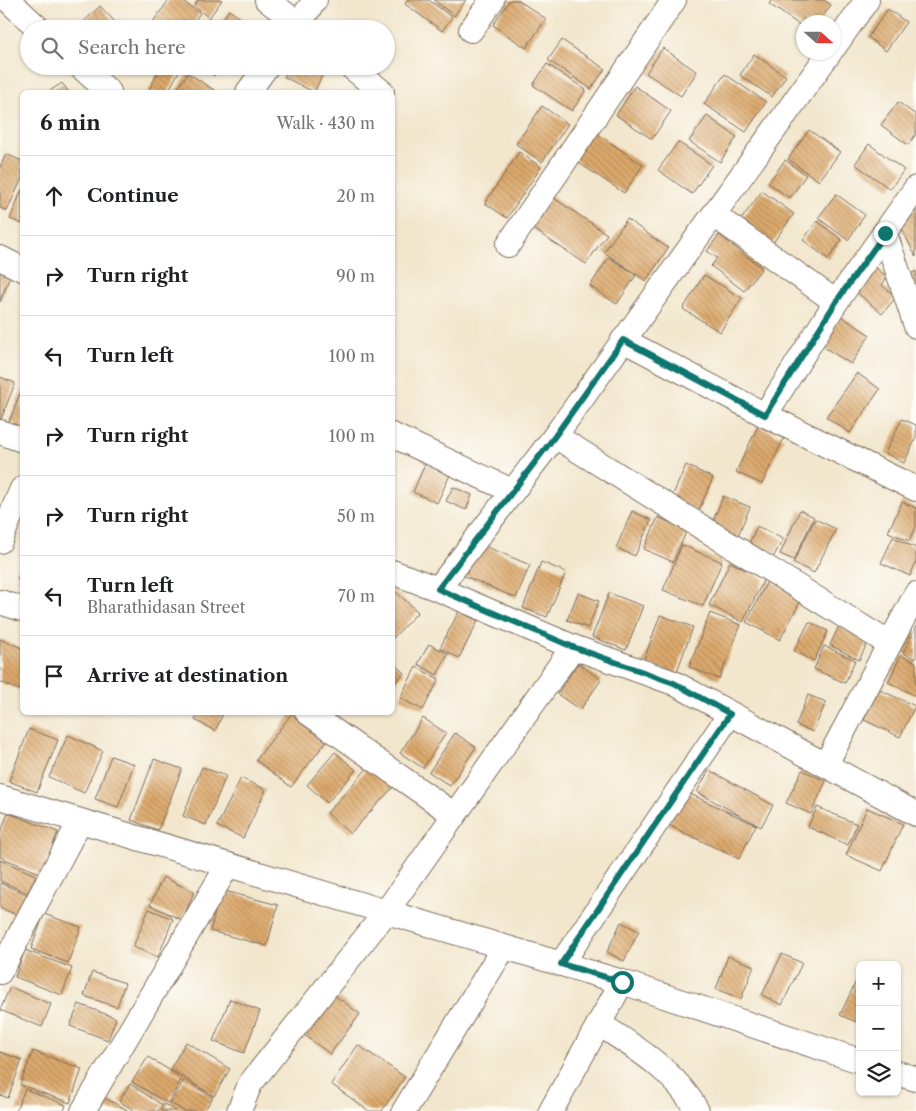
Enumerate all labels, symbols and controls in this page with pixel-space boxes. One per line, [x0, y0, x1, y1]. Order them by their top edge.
north arrow [796, 15, 841, 60]
search box [20, 20, 395, 75]
icon: search [38, 34, 66, 62]
text: Search here [78, 36, 186, 59]
text: 6 min [40, 110, 101, 135]
text: Walk · 430 m [276, 113, 375, 133]
icon: ahead [40, 182, 68, 210]
text: Continue [87, 184, 179, 207]
text: 20 m [336, 186, 375, 206]
route end [874, 222, 897, 245]
icon: right [40, 262, 68, 290]
text: Turn right [87, 264, 188, 287]
text: 90 m [336, 266, 375, 286]
icon: left [40, 342, 68, 370]
text: Turn left [87, 344, 174, 367]
text: 100 m [329, 346, 375, 366]
icon: right [40, 422, 68, 450]
text: Turn right [87, 424, 188, 447]
text: 100 m [329, 426, 375, 446]
icon: right [40, 502, 68, 530]
text: Turn right [87, 504, 188, 527]
text: 50 m [337, 506, 375, 526]
text: Turn left [87, 574, 174, 597]
icon: left [40, 582, 68, 610]
text: 70 m [338, 586, 375, 606]
text: Bharathidasan Street [87, 597, 245, 617]
icon: arrive [40, 662, 68, 690]
text: Arrive at destination [87, 664, 288, 687]
map controls [856, 961, 901, 1096]
button: + [856, 961, 901, 1006]
route start [611, 971, 634, 994]
button: − [856, 1006, 901, 1051]
button: layers [856, 1051, 901, 1096]

